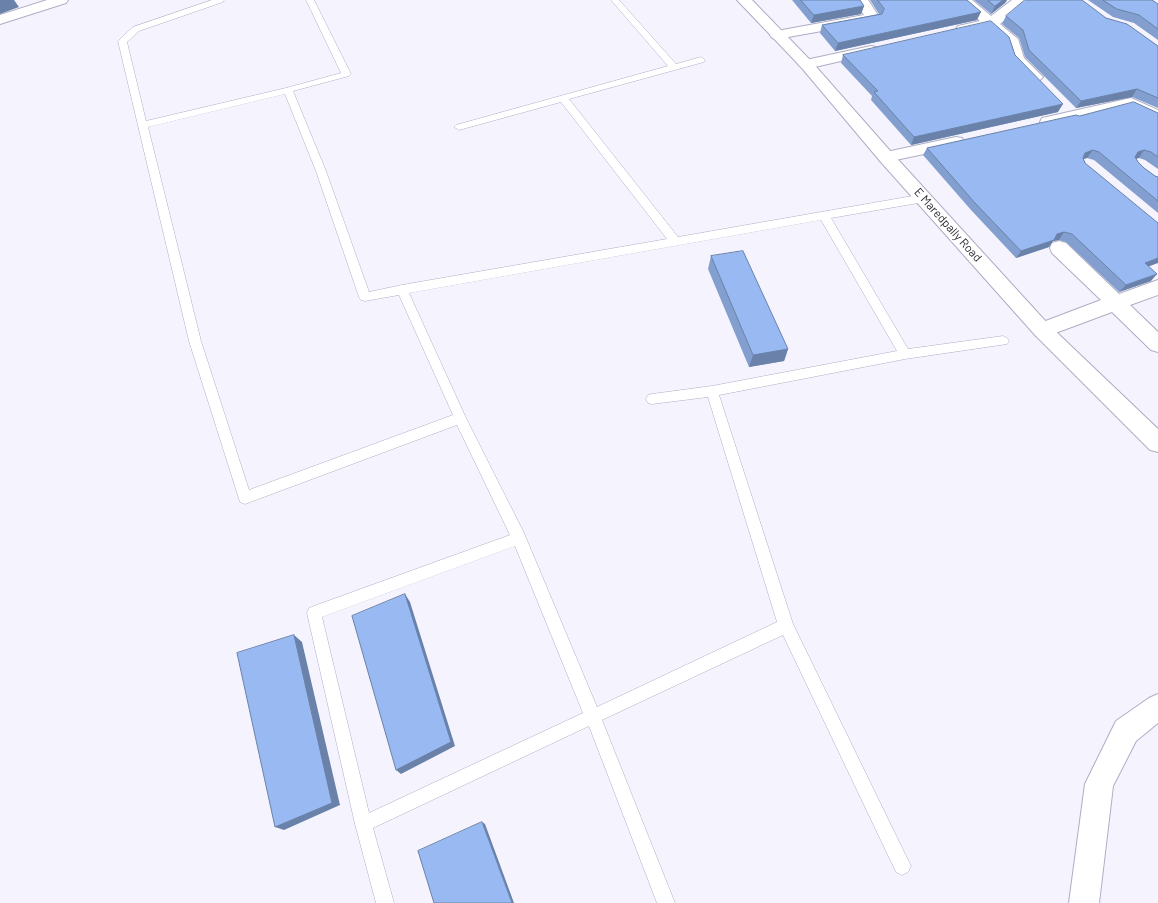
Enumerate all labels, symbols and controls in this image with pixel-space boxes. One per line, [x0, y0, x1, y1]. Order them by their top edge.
street label: E Maredpally Road [911, 185, 985, 265]

